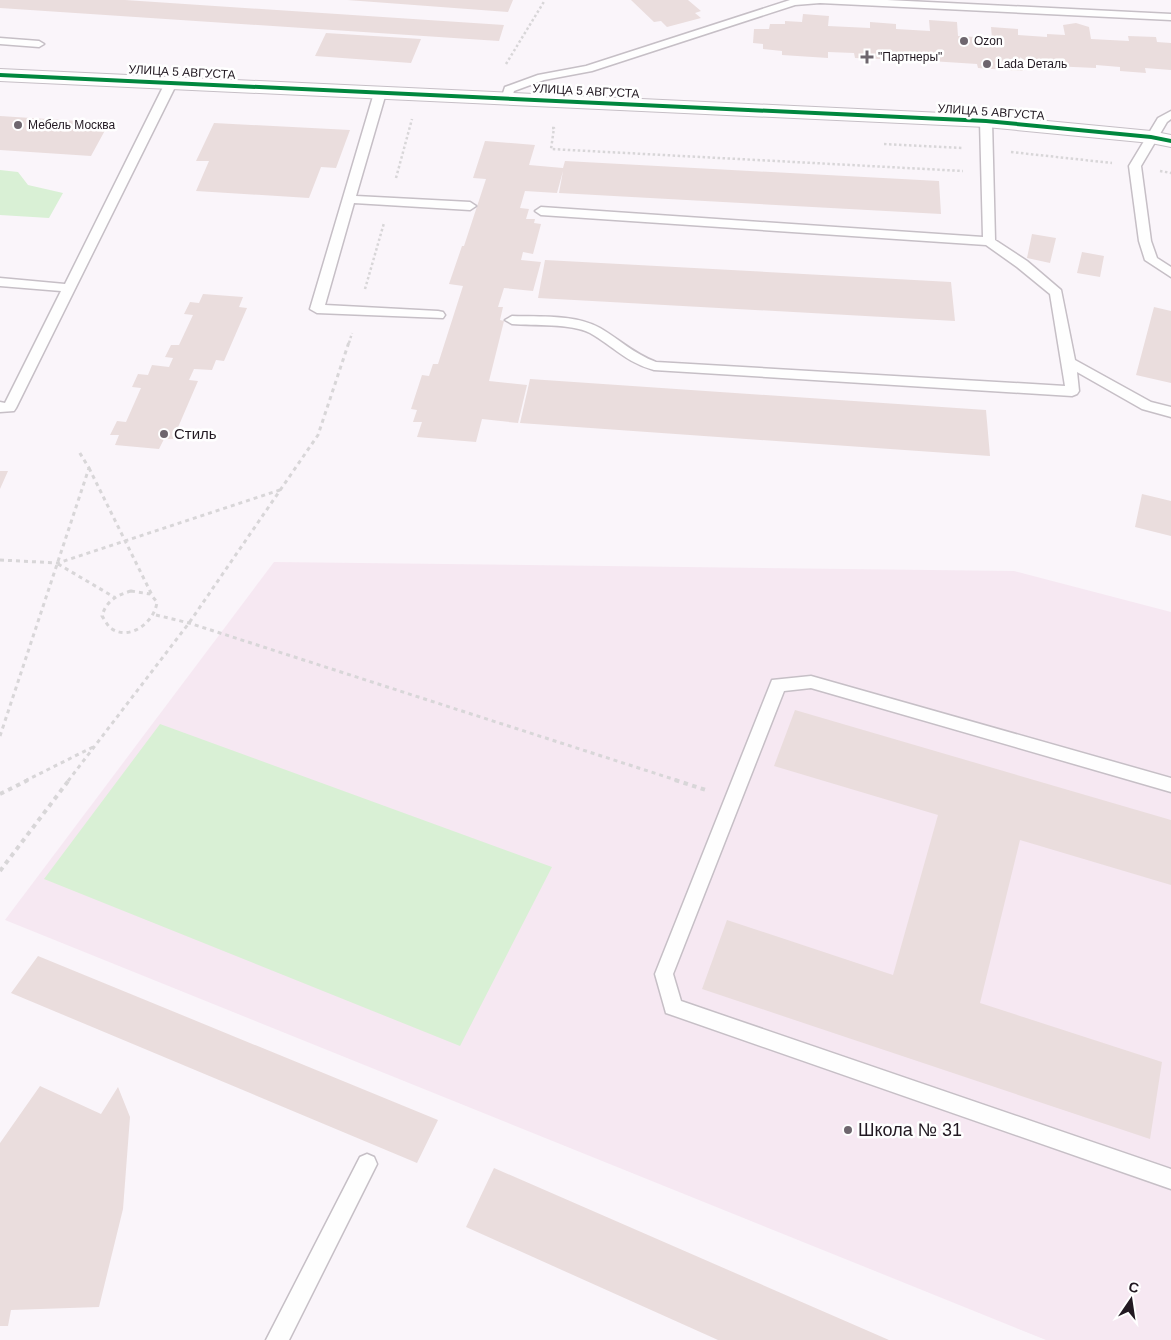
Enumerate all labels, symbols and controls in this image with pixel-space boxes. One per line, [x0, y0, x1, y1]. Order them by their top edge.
place label: Ozon [974, 34, 1003, 48]
marker: Ozon [958, 35, 970, 47]
marker: "Партнеры" [860, 50, 874, 64]
place label: "Партнеры" [878, 50, 942, 64]
place label: Lada Dеталь [997, 57, 1067, 71]
marker: Lada Dеталь [981, 58, 993, 70]
street label: УЛИЦА 5 АВГУСТА [128, 62, 236, 82]
street label: УЛИЦА 5 АВГУСТА [532, 81, 640, 101]
street label: УЛИЦА 5 АВГУСТА [937, 101, 1045, 123]
place label: Мебель Москва [28, 118, 116, 132]
marker: Мебель Москва [12, 119, 24, 131]
place label: Стиль [174, 425, 217, 442]
marker: Стиль [158, 428, 170, 440]
place label: Школа № 31 [858, 1120, 962, 1140]
marker: Школа № 31 [842, 1124, 854, 1136]
north arrow [1106, 1275, 1156, 1325]
text: С [1127, 1278, 1141, 1296]

